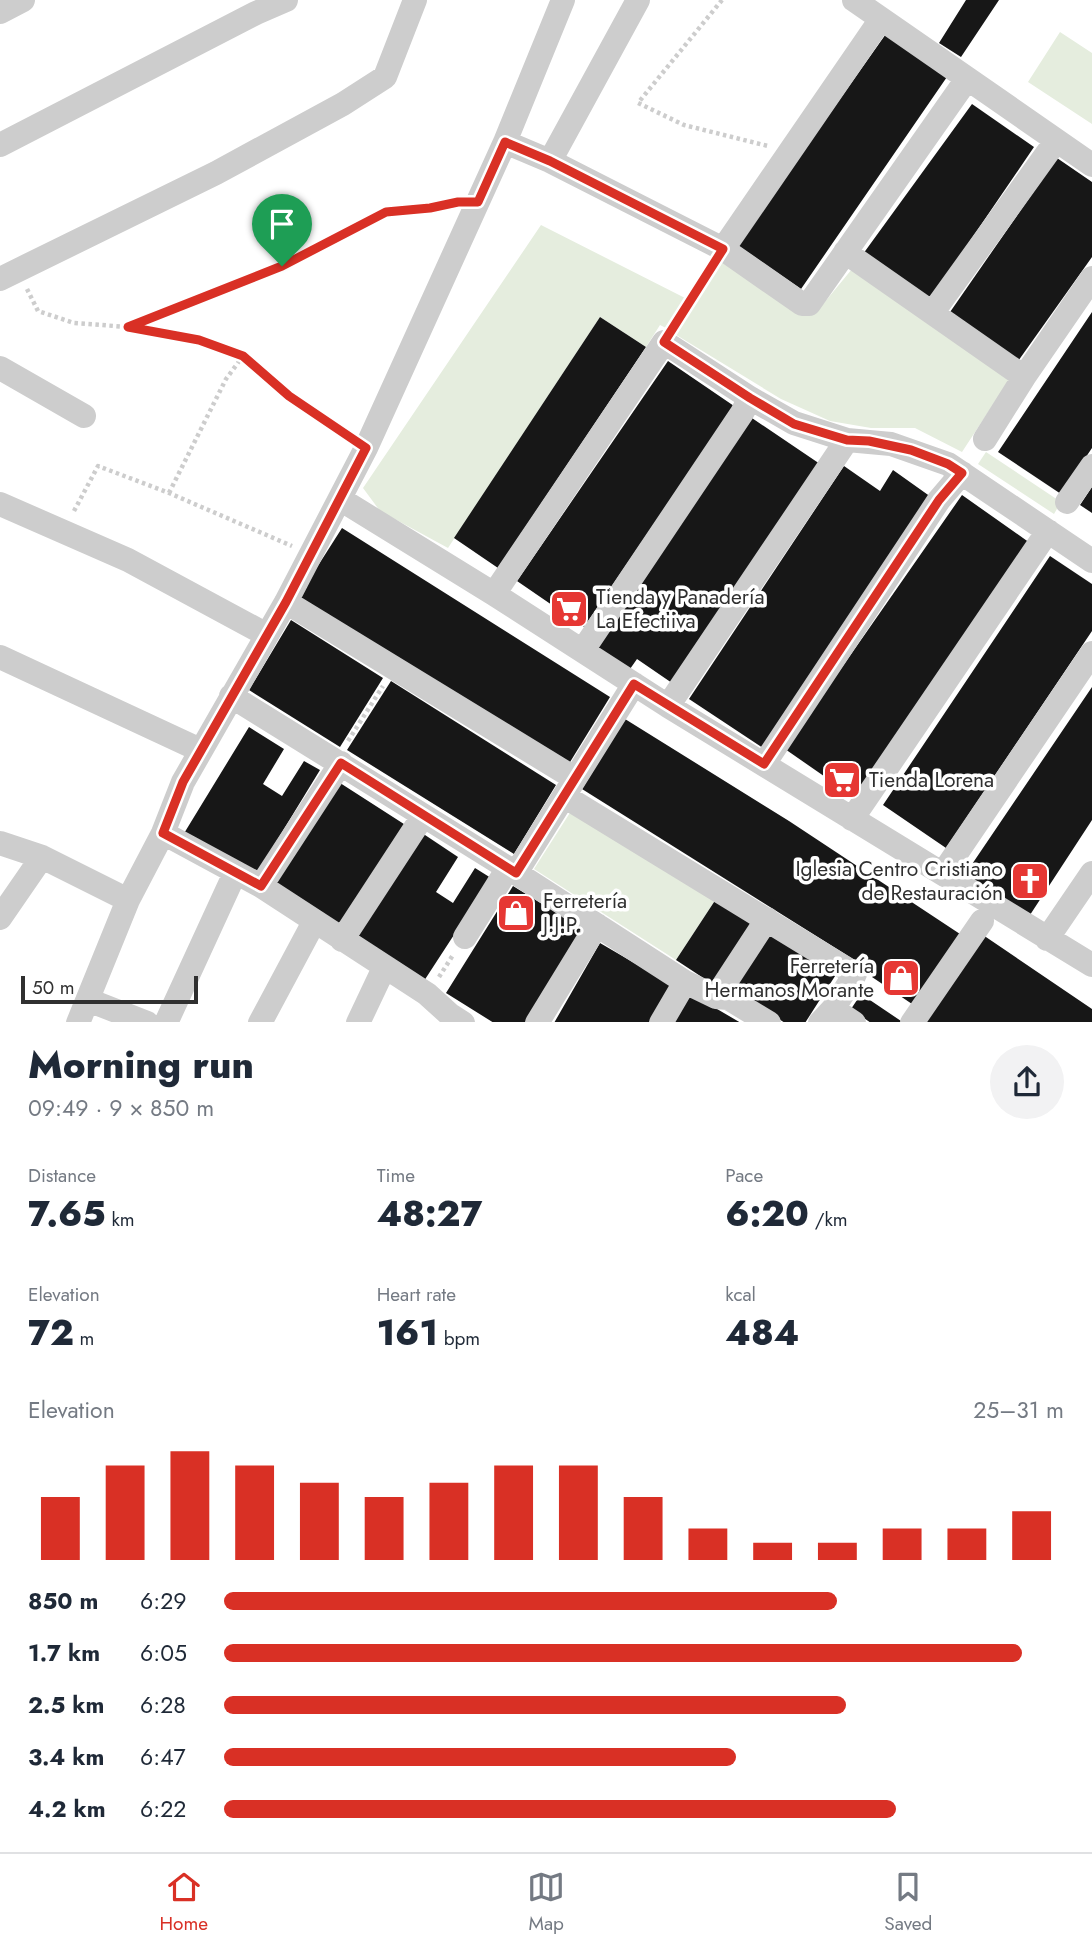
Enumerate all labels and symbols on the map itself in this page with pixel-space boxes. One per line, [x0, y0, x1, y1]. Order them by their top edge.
pin [252, 194, 312, 266]
place label: Tienda y Panadería La Efectiiva [596, 582, 765, 636]
supermarket icon: Tienda y Panadería La Efectiiva [548, 588, 590, 630]
supermarket icon: Tienda Lorena [821, 759, 863, 801]
place label: Tienda Lorena [869, 765, 994, 795]
place label: Iglesia Centro Cristiano de Restauración [795, 854, 1003, 908]
church icon: Iglesia Centro Cristiano de Restauración [1009, 860, 1051, 902]
place label: Ferretería J.J.P. [540, 886, 627, 940]
shop icon: Ferretería J.J.P. [495, 892, 537, 934]
place label: Ferretería Hermanos Morante [705, 951, 874, 1005]
shop icon: Ferretería Hermanos Morante [880, 957, 922, 999]
scale bar [21, 973, 198, 1005]

